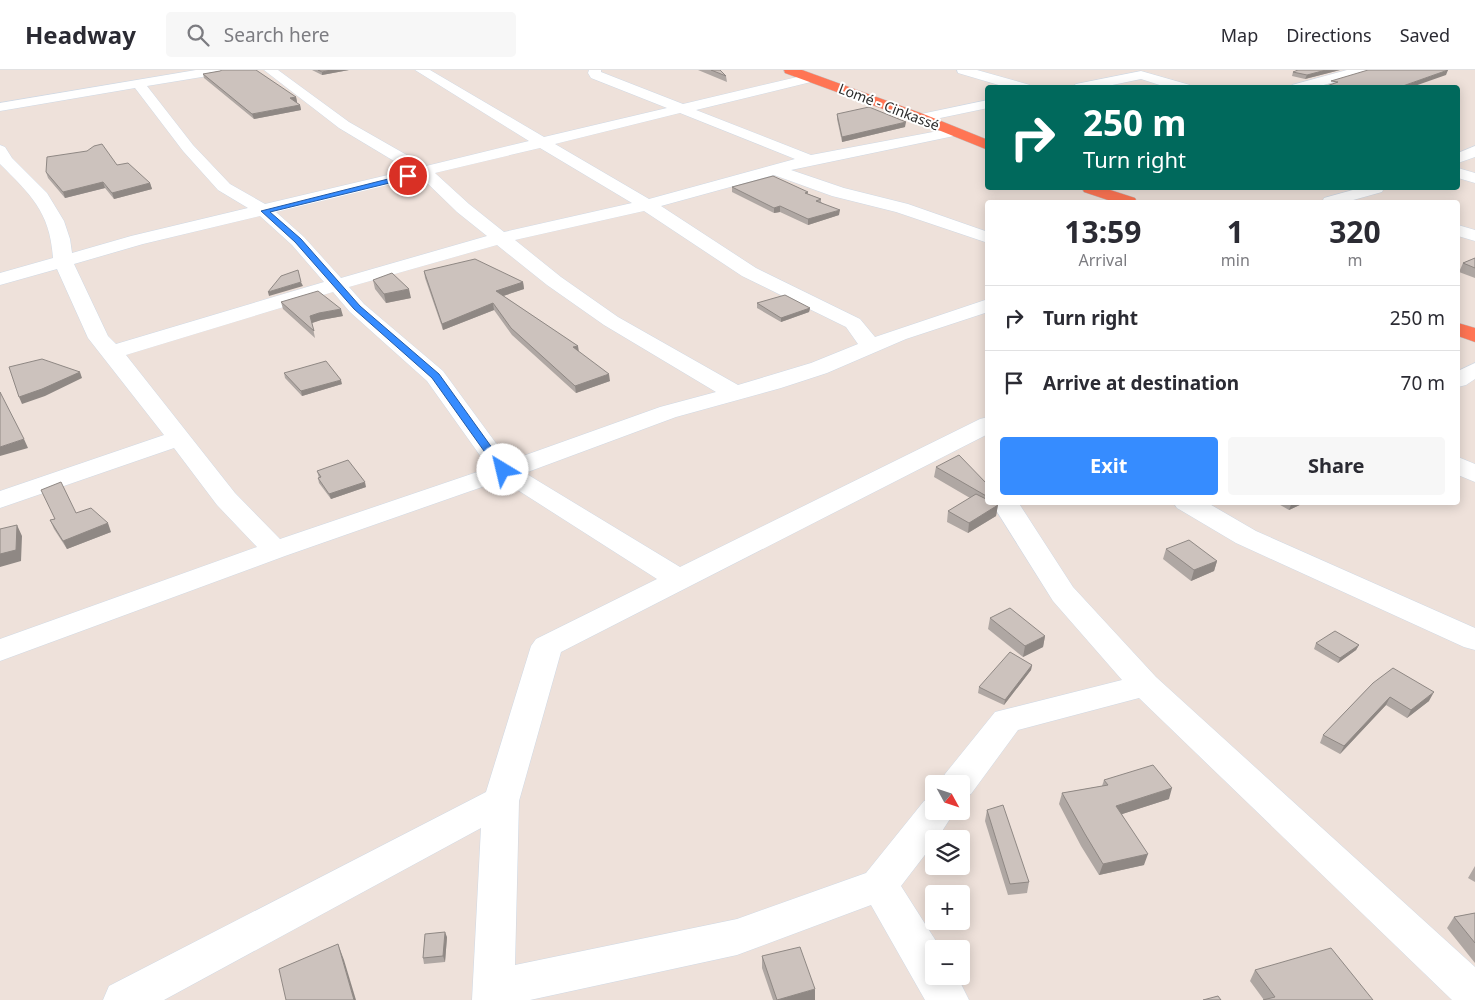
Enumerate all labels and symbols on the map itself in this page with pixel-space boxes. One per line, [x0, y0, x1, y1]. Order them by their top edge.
street label: Lomé - Cinkassé [836, 79, 942, 134]
pin [387, 155, 429, 197]
position arrow [476, 443, 528, 495]
north arrow [925, 775, 970, 820]

